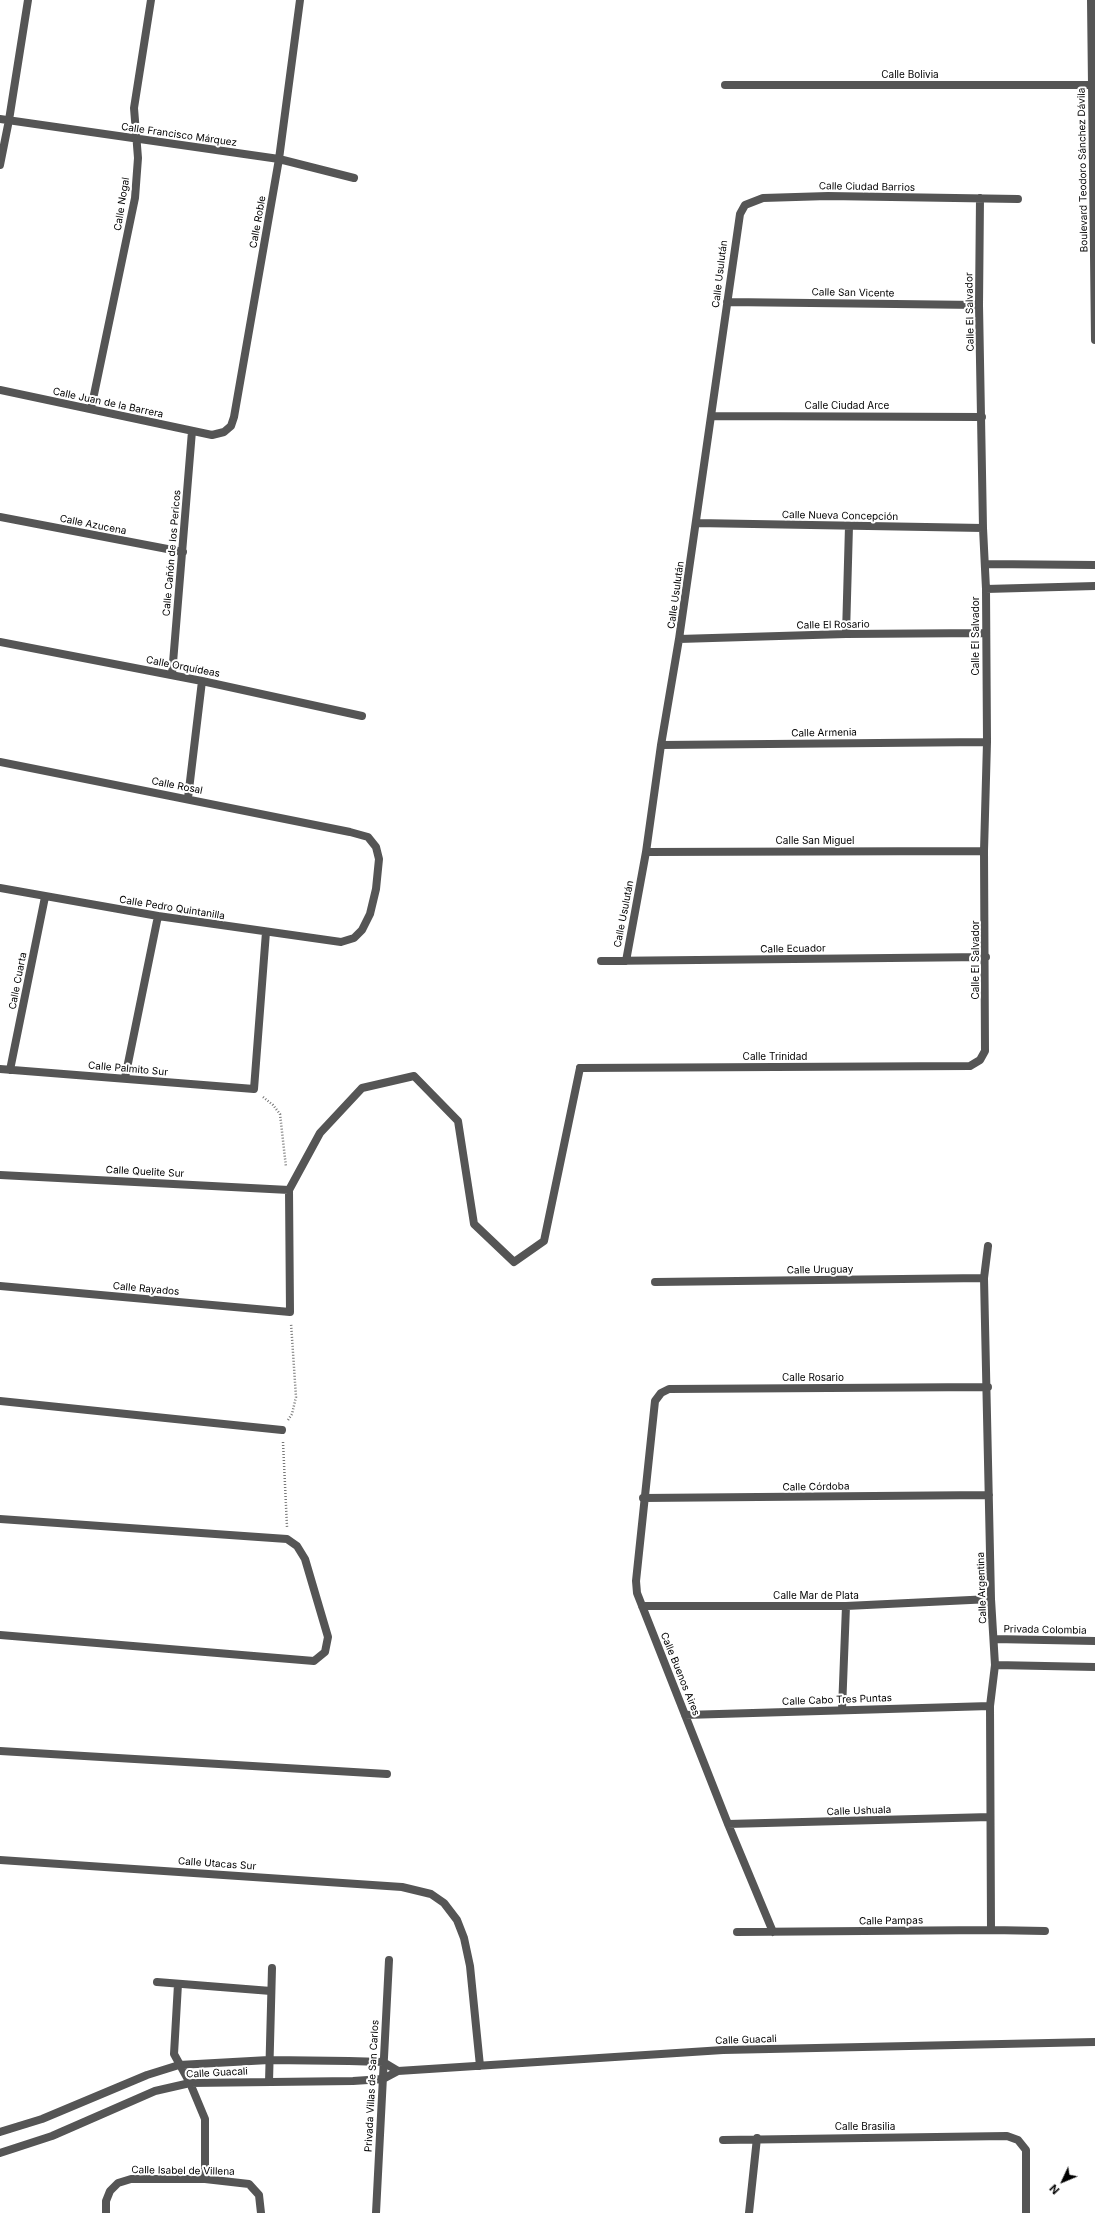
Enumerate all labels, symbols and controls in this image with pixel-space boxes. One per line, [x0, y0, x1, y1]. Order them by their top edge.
street label: Calle Bolivia [881, 69, 939, 81]
street label: Boulevard Teodoro Sánchez Dávila [1076, 88, 1090, 252]
street label: Calle Francisco Márquez [120, 121, 238, 149]
street label: Calle Nogal [112, 176, 132, 232]
street label: Calle Ciudad Barrios [819, 180, 915, 194]
street label: Calle Roble [247, 195, 269, 249]
street label: Calle Usulután [710, 239, 730, 309]
street label: Calle El Salvador [963, 272, 977, 352]
street label: Calle San Vicente [811, 286, 895, 300]
street label: Calle Juan de la Barrera [52, 385, 164, 421]
street label: Calle Ciudad Arce [805, 400, 889, 412]
street label: Calle Cañón de los Pericos [161, 489, 183, 617]
street label: Calle Nueva Concepción [782, 509, 898, 523]
street label: Calle Azucena [59, 513, 127, 537]
street label: Calle Usulután [665, 560, 687, 630]
street label: Calle El Salvador [970, 596, 982, 676]
street label: Calle El Rosario [796, 618, 870, 632]
street label: Calle Orquídeas [145, 654, 221, 680]
street label: Calle Armenia [791, 726, 857, 740]
street label: Calle Rosal [150, 775, 204, 797]
street label: Calle San Miguel [776, 835, 854, 847]
street label: Calle Usulután [612, 879, 636, 949]
street label: Calle Pedro Quintanilla [118, 894, 226, 922]
street label: Calle El Salvador [970, 920, 982, 1000]
street label: Calle Ecuador [760, 942, 826, 956]
street label: Calle Cuarta [7, 951, 29, 1011]
street label: Calle Trinidad [743, 1051, 807, 1063]
street label: Calle Palmito Sur [88, 1060, 168, 1078]
street label: Calle Quelite Sur [105, 1164, 185, 1180]
street label: Calle Uruguay [787, 1263, 853, 1277]
street label: Calle Rayados [112, 1280, 180, 1298]
street label: Calle Rosario [782, 1372, 844, 1384]
street label: Calle Córdoba [782, 1480, 850, 1494]
street label: Calle Argentina [975, 1552, 989, 1624]
street label: Calle Mar de Plata [773, 1590, 859, 1602]
street label: Privada Colombia [1003, 1623, 1087, 1637]
street label: Calle Buenos Aires [658, 1631, 702, 1717]
street label: Calle Cabo Tres Puntas [782, 1692, 892, 1708]
street label: Calle Ushuala [827, 1804, 891, 1818]
street label: Calle Utacas Sur [177, 1855, 257, 1873]
street label: Calle Pampas [859, 1914, 923, 1928]
street label: Privada Villas de San Carlos [363, 2020, 381, 2152]
street label: Calle Guacali [715, 2033, 777, 2047]
street label: Calle Guacali [186, 2065, 248, 2081]
street label: Calle Brasilia [835, 2121, 895, 2133]
north arrow [1043, 2161, 1083, 2201]
street label: Calle Isabel de Villena [131, 2164, 235, 2178]
text: N [1046, 2181, 1062, 2197]

